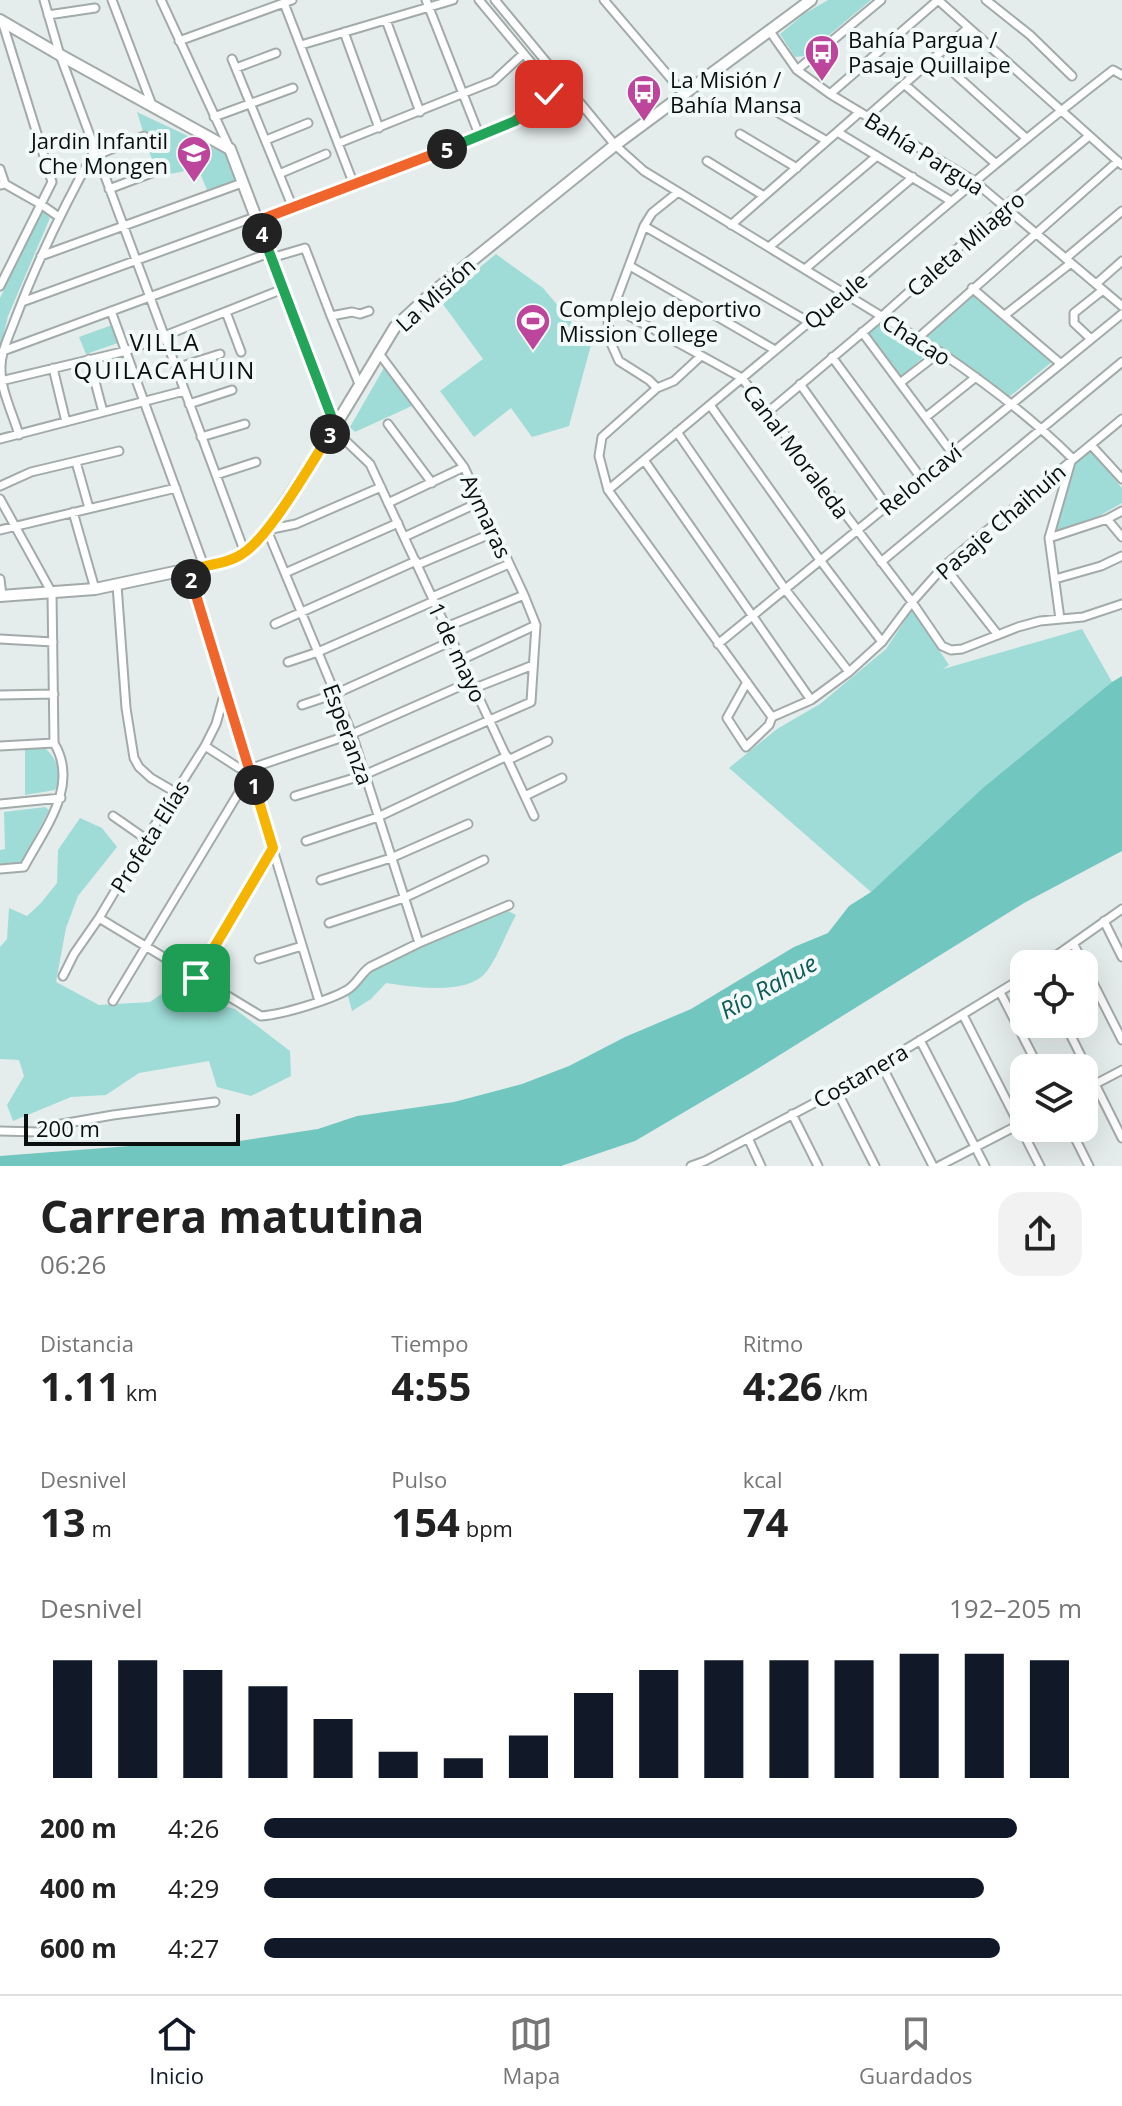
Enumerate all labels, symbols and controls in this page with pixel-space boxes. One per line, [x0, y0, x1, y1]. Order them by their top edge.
place label: Bahía Pargua / Pasaje Quillaipe [848, 24, 1011, 79]
bus stop icon: Bahía Pargua / Pasaje Quillaipe [803, 33, 841, 83]
pin [515, 60, 583, 128]
place label: La Misión / Bahía Mansa [670, 64, 802, 119]
icon: check [527, 72, 571, 116]
bus stop icon: La Misión / Bahía Mansa [625, 73, 663, 123]
street label: Bahía Pargua [860, 104, 990, 202]
place label: Jardin Infantil Che Mongen [29, 125, 168, 180]
pin: 5 [427, 129, 467, 169]
school or university icon: Jardin Infantil Che Mongen [175, 134, 213, 184]
text: 5 [441, 134, 453, 164]
street label: Caleta Milagro [900, 183, 1030, 303]
pin: 4 [242, 213, 282, 253]
text: 4 [256, 218, 268, 248]
street label: La Misión [389, 250, 481, 338]
street label: Queule [797, 265, 873, 335]
place label: Complejo deportivo Mission College [559, 293, 761, 348]
sports icon: Complejo deportivo Mission College [514, 302, 552, 352]
street label: Chacao [877, 306, 957, 372]
district label: VILLA QUILACAHUIN [74, 325, 256, 386]
street label: Canal Moraleda [737, 378, 857, 524]
pin: 3 [310, 414, 350, 454]
text: 3 [324, 419, 336, 449]
street label: Reloncaví [873, 436, 968, 521]
street label: Pasaje Chaihuín [929, 456, 1071, 586]
street label: Aymaras [455, 469, 519, 563]
pin: 2 [171, 559, 211, 599]
text: 2 [185, 564, 197, 594]
street label: 1 de mayo [422, 597, 494, 707]
street label: Esperanza [317, 679, 381, 789]
pin: 1 [234, 765, 274, 805]
text: 1 [248, 770, 260, 800]
street label: Profeta Elías [103, 774, 195, 898]
pin [162, 944, 230, 1012]
water label: Río Rahue [713, 946, 823, 1026]
map controls [1010, 950, 1098, 1142]
button: locate [1010, 950, 1098, 1038]
icon: arrive [174, 956, 218, 1000]
street label: Costanera [807, 1036, 913, 1114]
button: layers [1010, 1054, 1098, 1142]
scale bar [24, 1110, 240, 1146]
text: 200 m [36, 1113, 100, 1143]
text: Carrera matutina [40, 1186, 424, 1246]
button: share [998, 1192, 1082, 1276]
text: 06:26 [40, 1246, 106, 1282]
text: Distancia [40, 1328, 134, 1358]
text: Tiempo [391, 1328, 468, 1358]
text: Ritmo [743, 1328, 803, 1358]
text: 1.11 [40, 1358, 120, 1413]
text: 4:55 [391, 1358, 471, 1413]
text: 4:26 [743, 1358, 823, 1413]
text: km [120, 1377, 158, 1407]
text: /km [823, 1377, 868, 1407]
text: Desnivel [40, 1464, 127, 1494]
text: Pulso [391, 1464, 447, 1494]
text: kcal [743, 1464, 783, 1494]
text: 13 [40, 1494, 86, 1549]
text: 154 [391, 1494, 460, 1549]
text: 74 [743, 1494, 788, 1549]
text: m [86, 1513, 112, 1543]
text: bpm [460, 1513, 513, 1543]
text: Desnivel [40, 1590, 143, 1626]
text: 192–205 m [949, 1590, 1082, 1626]
text: 200 m [40, 1810, 117, 1846]
text: 4:26 [168, 1810, 219, 1846]
text: 400 m [40, 1870, 117, 1906]
text: 4:29 [168, 1870, 219, 1906]
text: 600 m [40, 1930, 117, 1966]
text: 4:27 [168, 1930, 219, 1966]
tab: Inicio [149, 2012, 204, 2090]
tab: Mapa [503, 2012, 560, 2090]
tab: Guardados [859, 2012, 973, 2090]

